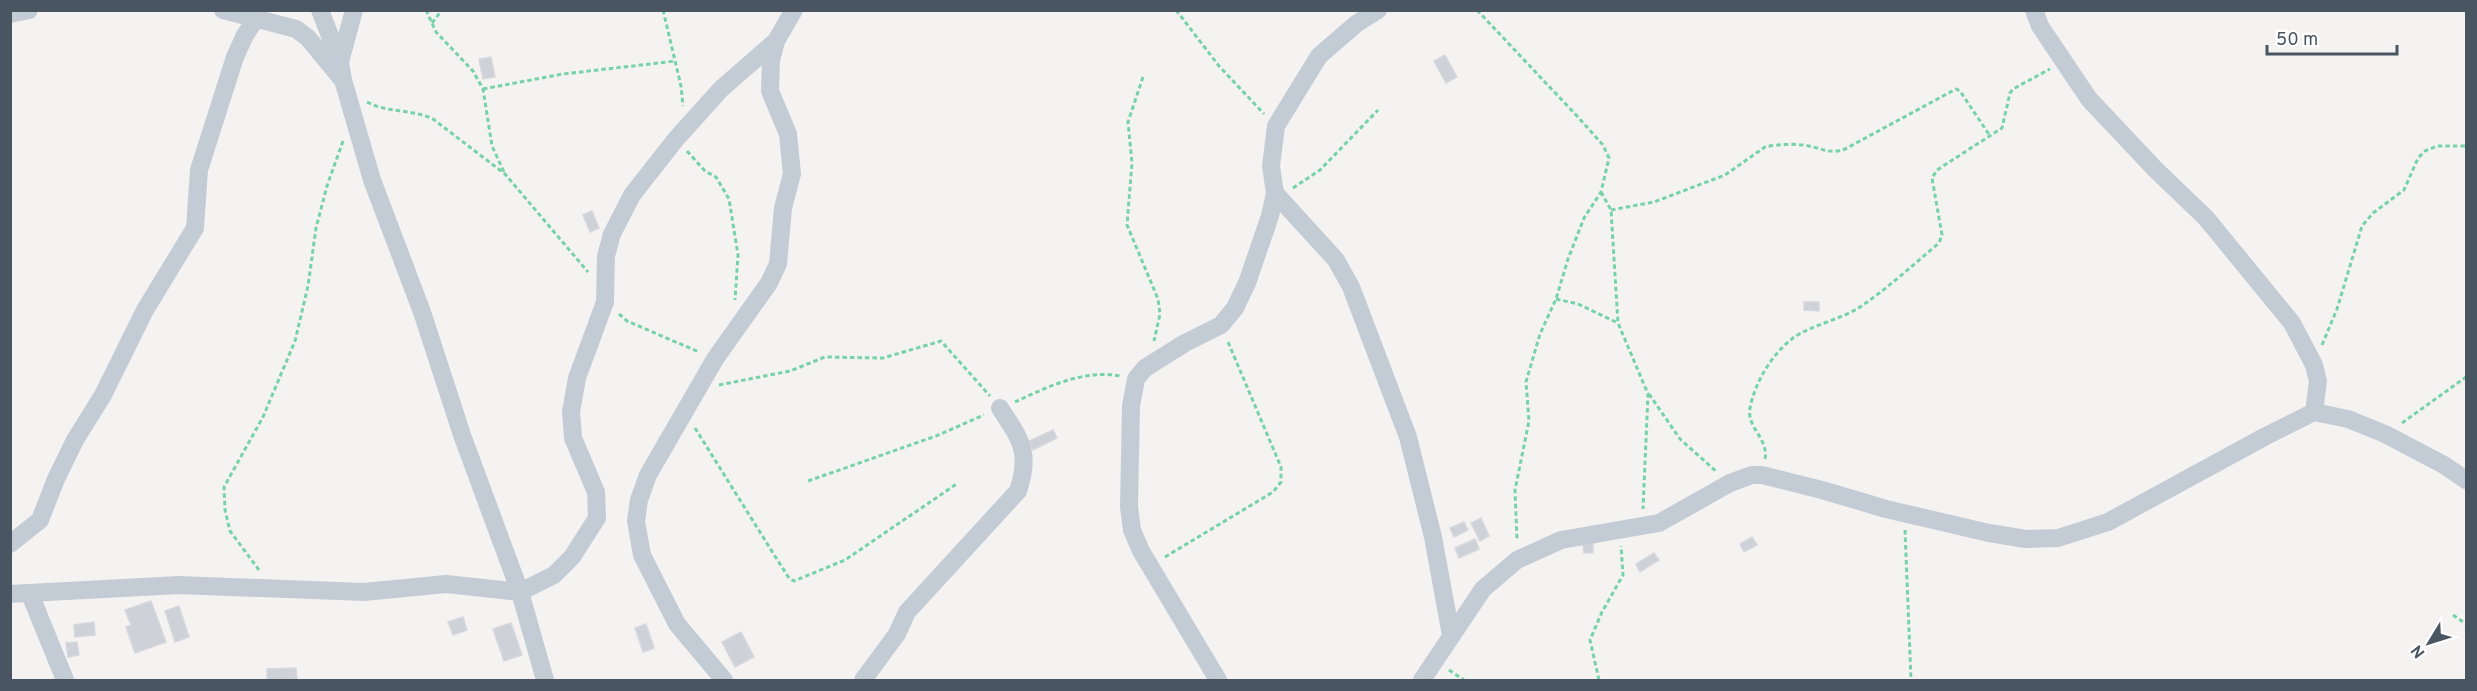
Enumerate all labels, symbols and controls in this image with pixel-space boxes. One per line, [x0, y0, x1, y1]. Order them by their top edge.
scale bar [2267, 18, 2398, 56]
text: 50 m [2276, 29, 2318, 52]
north arrow [2399, 613, 2459, 673]
text: N [2407, 640, 2430, 662]

